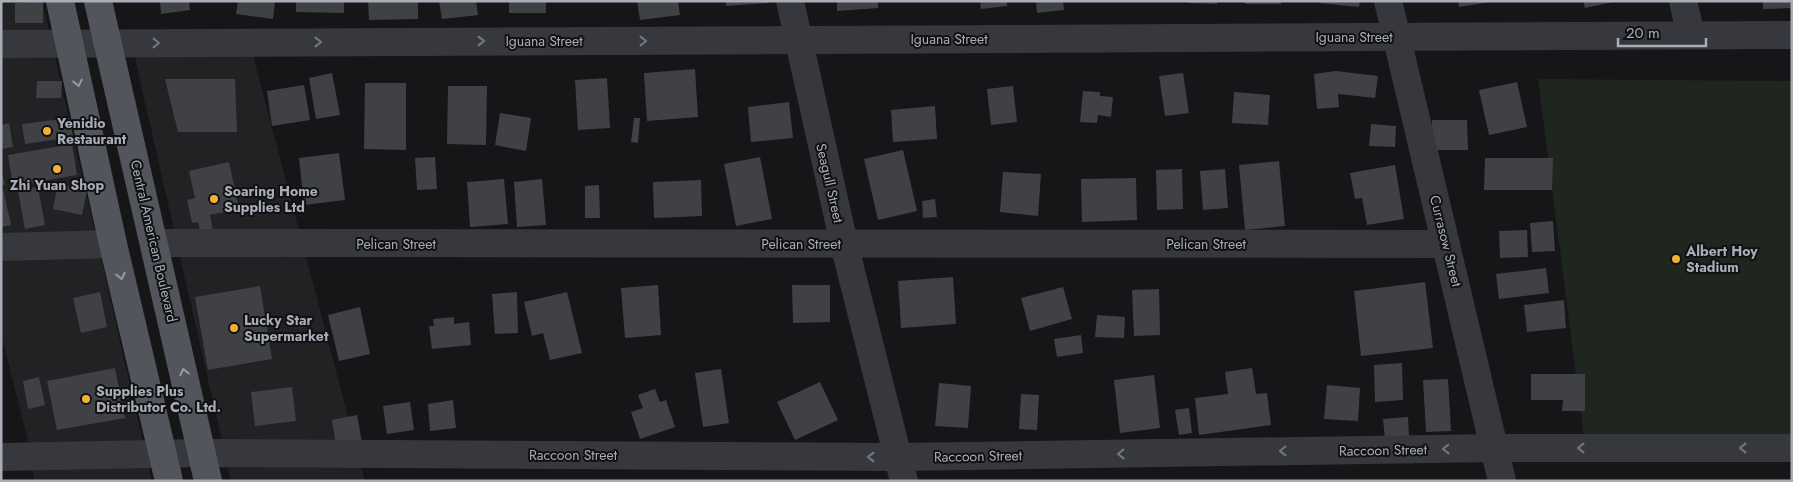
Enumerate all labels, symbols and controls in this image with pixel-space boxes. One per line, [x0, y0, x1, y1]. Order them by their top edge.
scale bar [1618, 15, 1706, 47]
text: 20 m [1626, 22, 1660, 44]
street label: Iguana Street [1315, 27, 1393, 47]
street label: Iguana Street [910, 29, 988, 49]
street label: Iguana Street [505, 31, 583, 51]
one-way arrow [477, 36, 485, 47]
one-way arrow [640, 36, 648, 46]
one-way arrow [315, 37, 323, 47]
one-way arrow [152, 38, 160, 48]
one-way arrow [72, 79, 83, 87]
place label: Yenidio Restaurant [56, 113, 127, 149]
marker: Yenidio Restaurant [41, 125, 53, 137]
street label: Seagull Street [811, 141, 849, 225]
street label: Central American Boulevard [126, 158, 182, 324]
marker: Zhi Yuan Shop [51, 163, 63, 175]
place label: Zhi Yuan Shop [10, 175, 105, 195]
place label: Soaring Home Supplies Ltd [224, 181, 318, 217]
marker: Soaring Home Supplies Ltd [208, 193, 220, 205]
street label: Currasow Street [1425, 193, 1467, 289]
street label: Pelican Street [356, 234, 436, 254]
street label: Pelican Street [761, 234, 841, 254]
street label: Pelican Street [1166, 234, 1246, 254]
place label: Albert Hoy Stadium [1685, 241, 1758, 277]
marker: Albert Hoy Stadium [1670, 253, 1682, 265]
one-way arrow [115, 271, 126, 280]
place label: Lucky Star Supermarket [244, 310, 329, 346]
marker: Lucky Star Supermarket [228, 322, 240, 334]
one-way arrow [179, 367, 190, 376]
place label: Supplies Plus Distributor Co. Ltd. [96, 381, 221, 417]
marker: Supplies Plus Distributor Co. Ltd. [80, 393, 92, 405]
street label: Raccoon Street [1339, 439, 1428, 461]
one-way arrow [1576, 443, 1584, 453]
one-way arrow [1739, 443, 1746, 453]
one-way arrow [1442, 444, 1450, 454]
street label: Raccoon Street [529, 445, 618, 465]
street label: Raccoon Street [934, 445, 1023, 467]
one-way arrow [1279, 446, 1287, 457]
one-way arrow [1117, 449, 1124, 459]
one-way arrow [867, 452, 874, 462]

